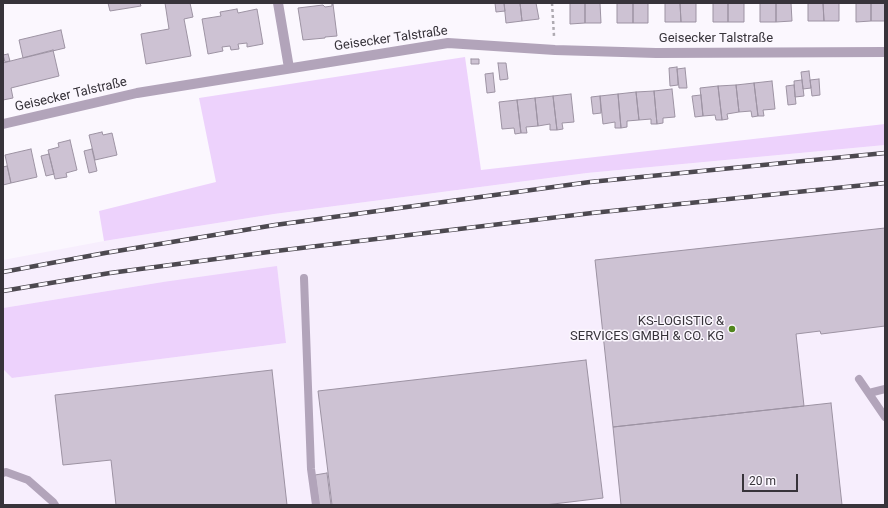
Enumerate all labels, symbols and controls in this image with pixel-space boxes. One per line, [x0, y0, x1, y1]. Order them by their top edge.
street label: Geisecker Talstraße [333, 23, 449, 55]
street label: Geisecker Talstraße [659, 31, 773, 47]
street label: Geisecker Talstraße [14, 75, 128, 115]
place label: KS-LOGISTIC & SERVICES GMBH & CO. KG [570, 314, 724, 345]
marker: KS-LOGISTIC & SERVICES GMBH & CO. KG [727, 324, 737, 334]
scale bar [744, 466, 800, 492]
text: 20 m [749, 474, 776, 488]

